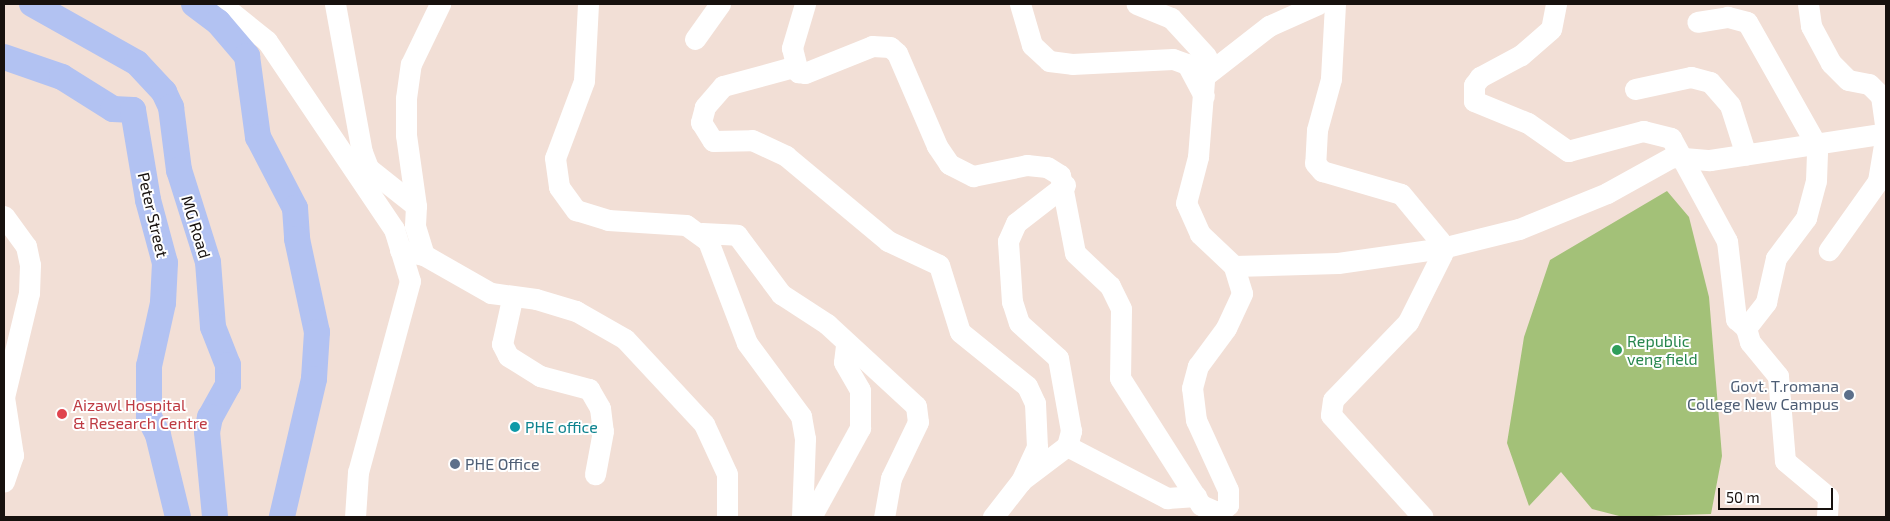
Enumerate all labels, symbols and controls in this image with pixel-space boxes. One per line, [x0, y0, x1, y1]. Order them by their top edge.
street label: Peter Street [134, 170, 172, 260]
street label: MG Road [177, 193, 215, 261]
place label: Republic veng field [1627, 331, 1698, 369]
marker: Republic veng field [1611, 344, 1623, 356]
place label: Govt. T.romana College New Campus [1687, 376, 1839, 414]
marker: Govt. T.romana College New Campus [1843, 389, 1855, 401]
place label: Aizawl Hospital & Research Centre [73, 395, 208, 433]
marker: Aizawl Hospital & Research Centre [55, 407, 69, 421]
place label: PHE office [525, 417, 598, 437]
marker: PHE office [509, 421, 521, 433]
place label: PHE Office [465, 454, 539, 474]
marker: PHE Office [449, 458, 461, 470]
scale bar [1720, 478, 1835, 510]
text: 50 m [1726, 488, 1760, 506]

